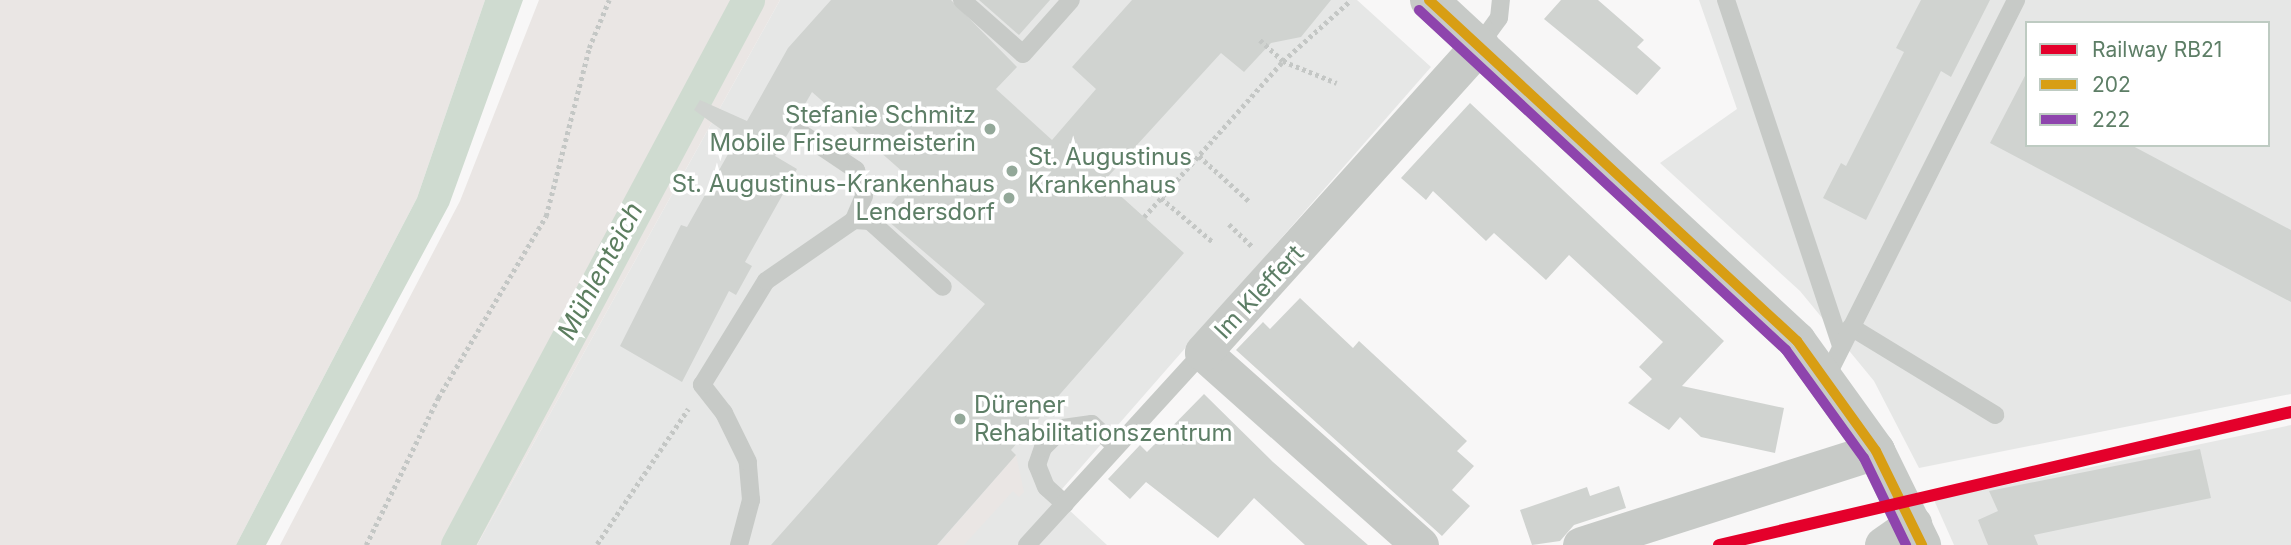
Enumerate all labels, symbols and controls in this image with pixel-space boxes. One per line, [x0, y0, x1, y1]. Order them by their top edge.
legend [2025, 21, 2270, 147]
text: Railway RB21 [2092, 37, 2222, 62]
text: 202 [2092, 72, 2131, 97]
place label: Stefanie Schmitz Mobile Friseurmeisterin [709, 101, 976, 157]
text: 222 [2092, 107, 2130, 132]
marker: Stefanie Schmitz Mobile Friseurmeisterin [982, 121, 998, 137]
place label: St. Augustinus Krankenhaus [1028, 143, 1192, 199]
marker: St. Augustinus Krankenhaus [1002, 161, 1022, 181]
place label: St. Augustinus-Krankenhaus Lendersdorf [672, 170, 995, 226]
marker: St. Augustinus-Krankenhaus Lendersdorf [1001, 190, 1017, 206]
water label: Mühlenteich [551, 197, 649, 345]
street label: Im Kleffert [1208, 239, 1310, 345]
place label: Dürener Rehabilitationszentrum [974, 391, 1232, 447]
marker: Dürener Rehabilitationszentrum [952, 411, 968, 427]

